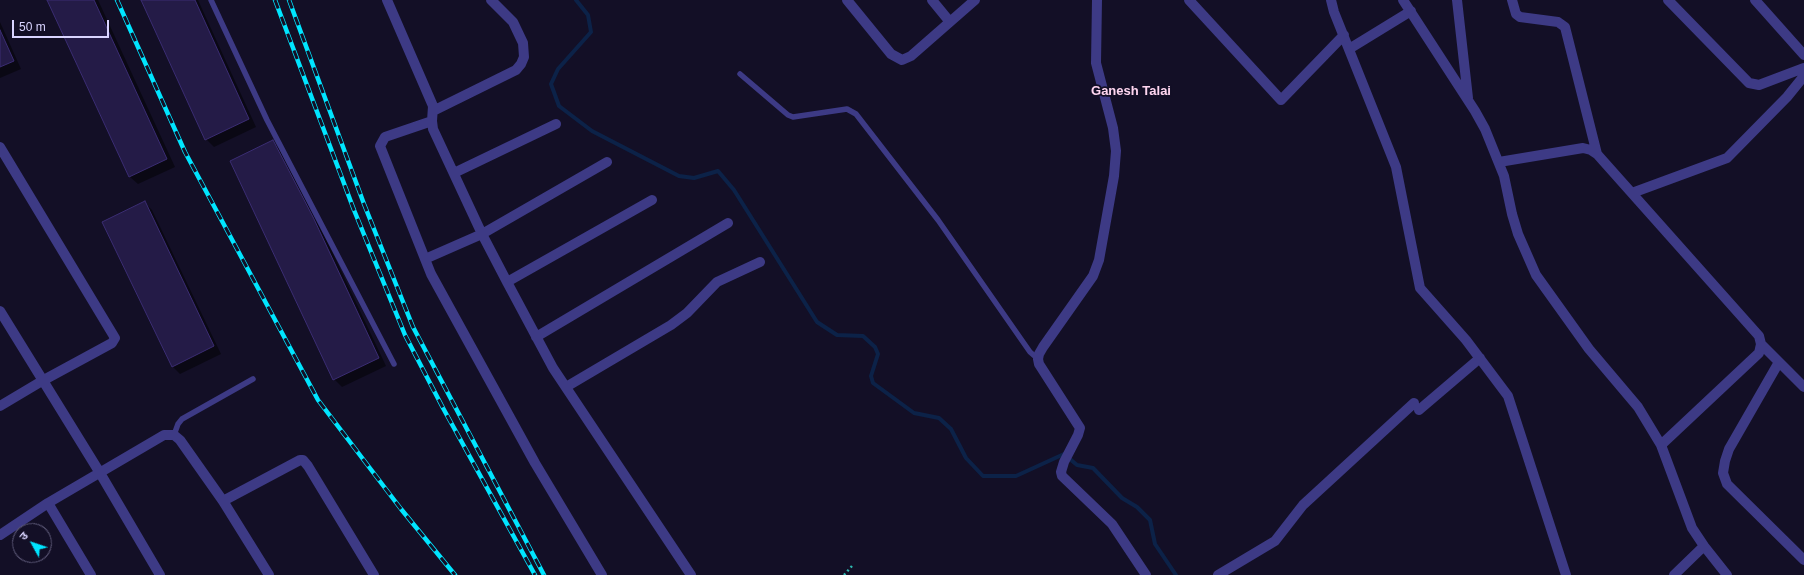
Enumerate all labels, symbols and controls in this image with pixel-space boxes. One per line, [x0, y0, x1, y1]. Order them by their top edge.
scale bar [14, 12, 111, 38]
text: 50 m [19, 20, 46, 34]
district label: Ganesh Talai [1091, 83, 1171, 99]
north arrow [12, 523, 52, 563]
text: उ [17, 530, 30, 542]

